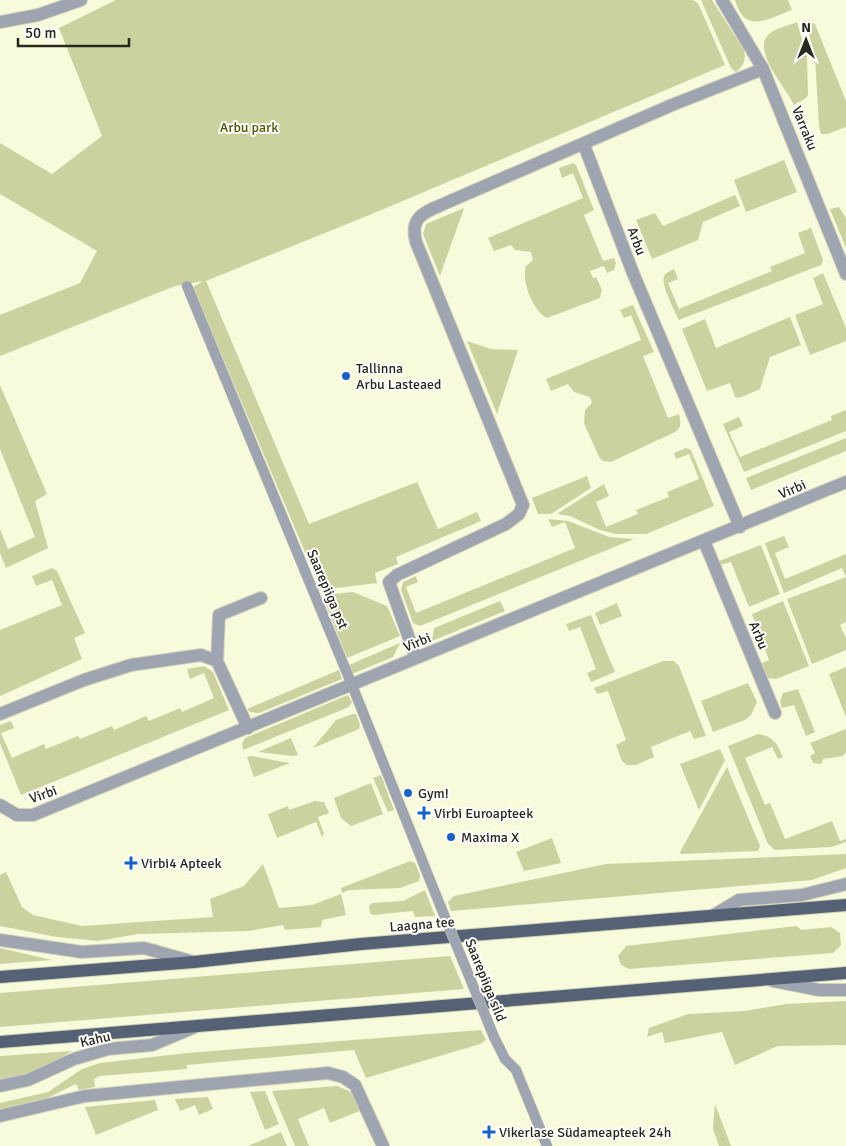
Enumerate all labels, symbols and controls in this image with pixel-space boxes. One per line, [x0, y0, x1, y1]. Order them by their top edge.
scale bar [18, 15, 129, 47]
north arrow [781, 15, 831, 65]
text: N [801, 19, 811, 36]
text: 50 m [25, 24, 56, 42]
street label: Varraku [788, 104, 821, 153]
park label: Arbu park [220, 119, 278, 136]
street label: Arbu [623, 225, 650, 258]
place label: Tallinna Arbu Lasteaed [356, 360, 441, 393]
marker: Tallinna Arbu Lasteaed [340, 370, 352, 382]
street label: Virbi [776, 476, 808, 503]
street label: Saarepiiga pst [303, 547, 352, 632]
street label: Arbu [745, 619, 772, 652]
street label: Virbi [401, 629, 433, 656]
street label: Virbi [27, 782, 59, 807]
place label: Gym! [418, 785, 449, 802]
marker: Gym! [402, 787, 414, 799]
place label: Virbi Euroapteek [434, 805, 533, 822]
marker: Virbi Euroapteek [418, 807, 430, 819]
place label: Maxima X [461, 829, 519, 846]
marker: Maxima X [445, 831, 457, 843]
place label: Virbi4 Apteek [141, 855, 222, 872]
marker: Virbi4 Apteek [125, 857, 137, 869]
street label: Laagna tee [389, 913, 455, 936]
street label: Saarepiiga sild [461, 936, 510, 1024]
street label: Kahu [78, 1028, 112, 1051]
place label: Vikerlase Südameapteek 24h [499, 1124, 671, 1141]
marker: Vikerlase Südameapteek 24h [483, 1126, 495, 1138]

